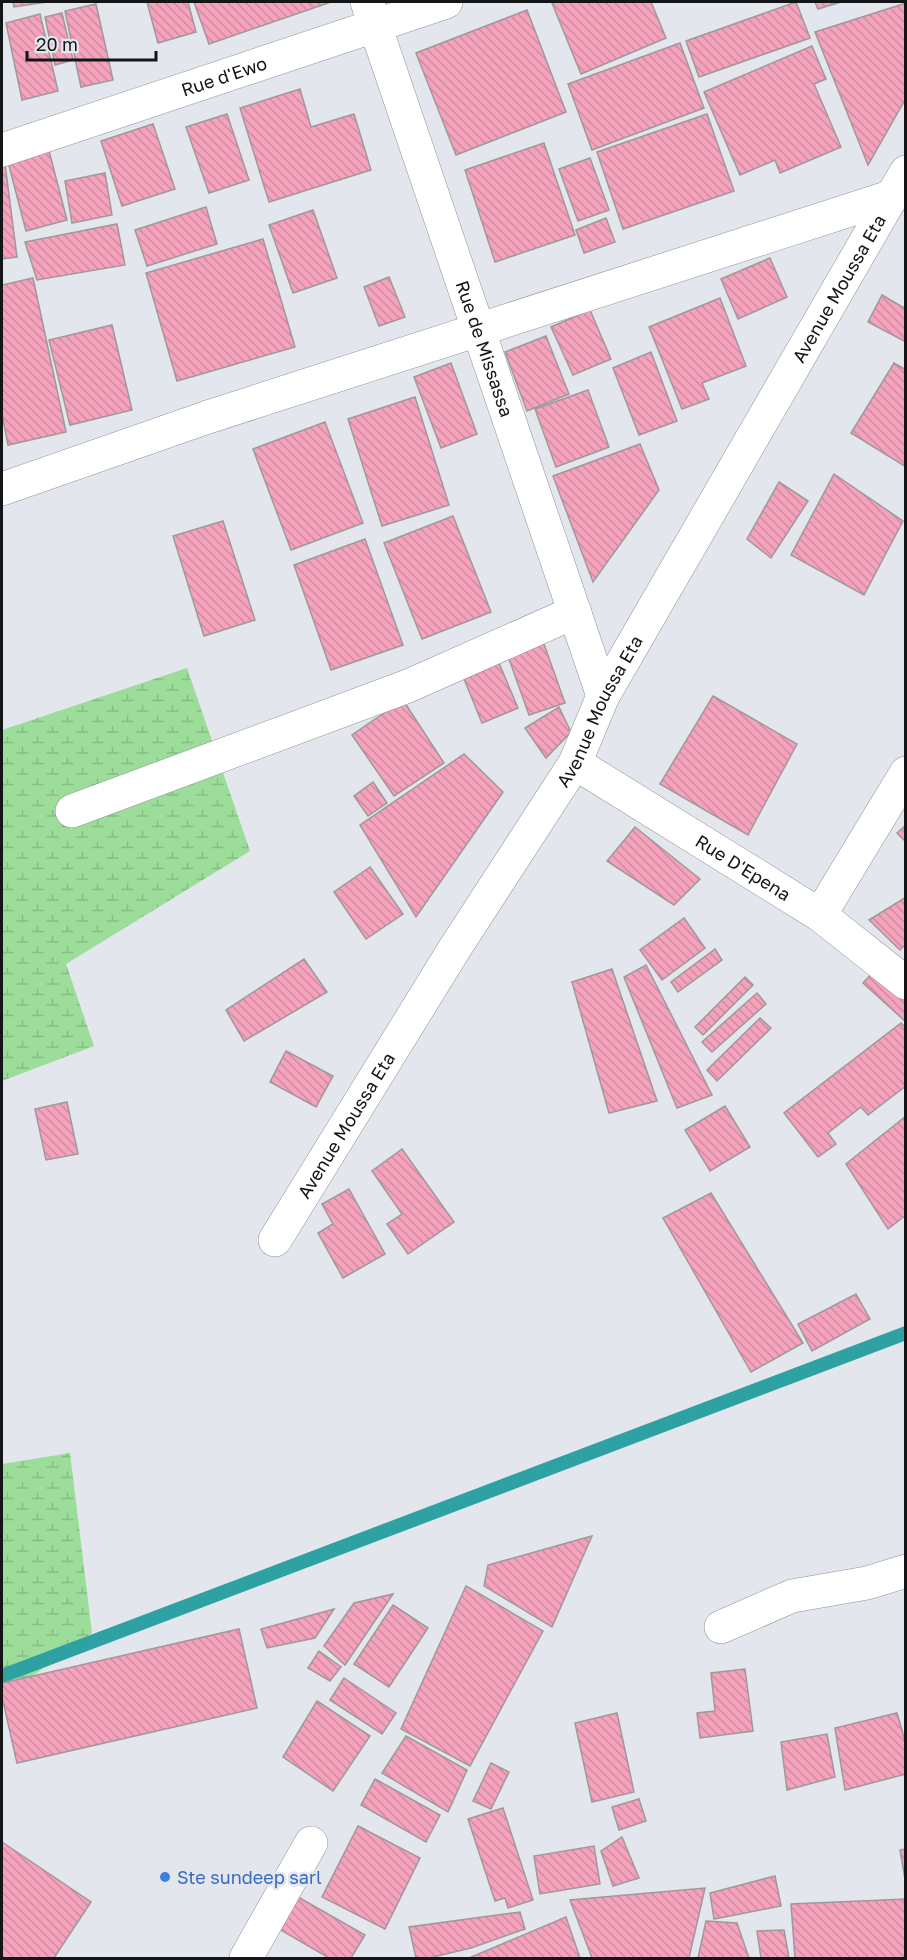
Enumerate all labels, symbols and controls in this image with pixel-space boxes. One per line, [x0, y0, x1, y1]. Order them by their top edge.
scale bar [27, 24, 156, 62]
text: 20 m [36, 33, 78, 55]
street label: Rue d'Ewo [178, 52, 270, 100]
street label: Avenue Moussa Eta [787, 210, 890, 366]
street label: Rue de Missassa [451, 277, 518, 420]
street label: Avenue Moussa Eta [551, 631, 647, 791]
street label: Rue D'Epena [692, 830, 795, 905]
street label: Avenue Moussa Eta [293, 1048, 399, 1202]
place label: Ste sundeep sarl [177, 1866, 322, 1888]
marker: Ste sundeep sarl [158, 1870, 172, 1884]

